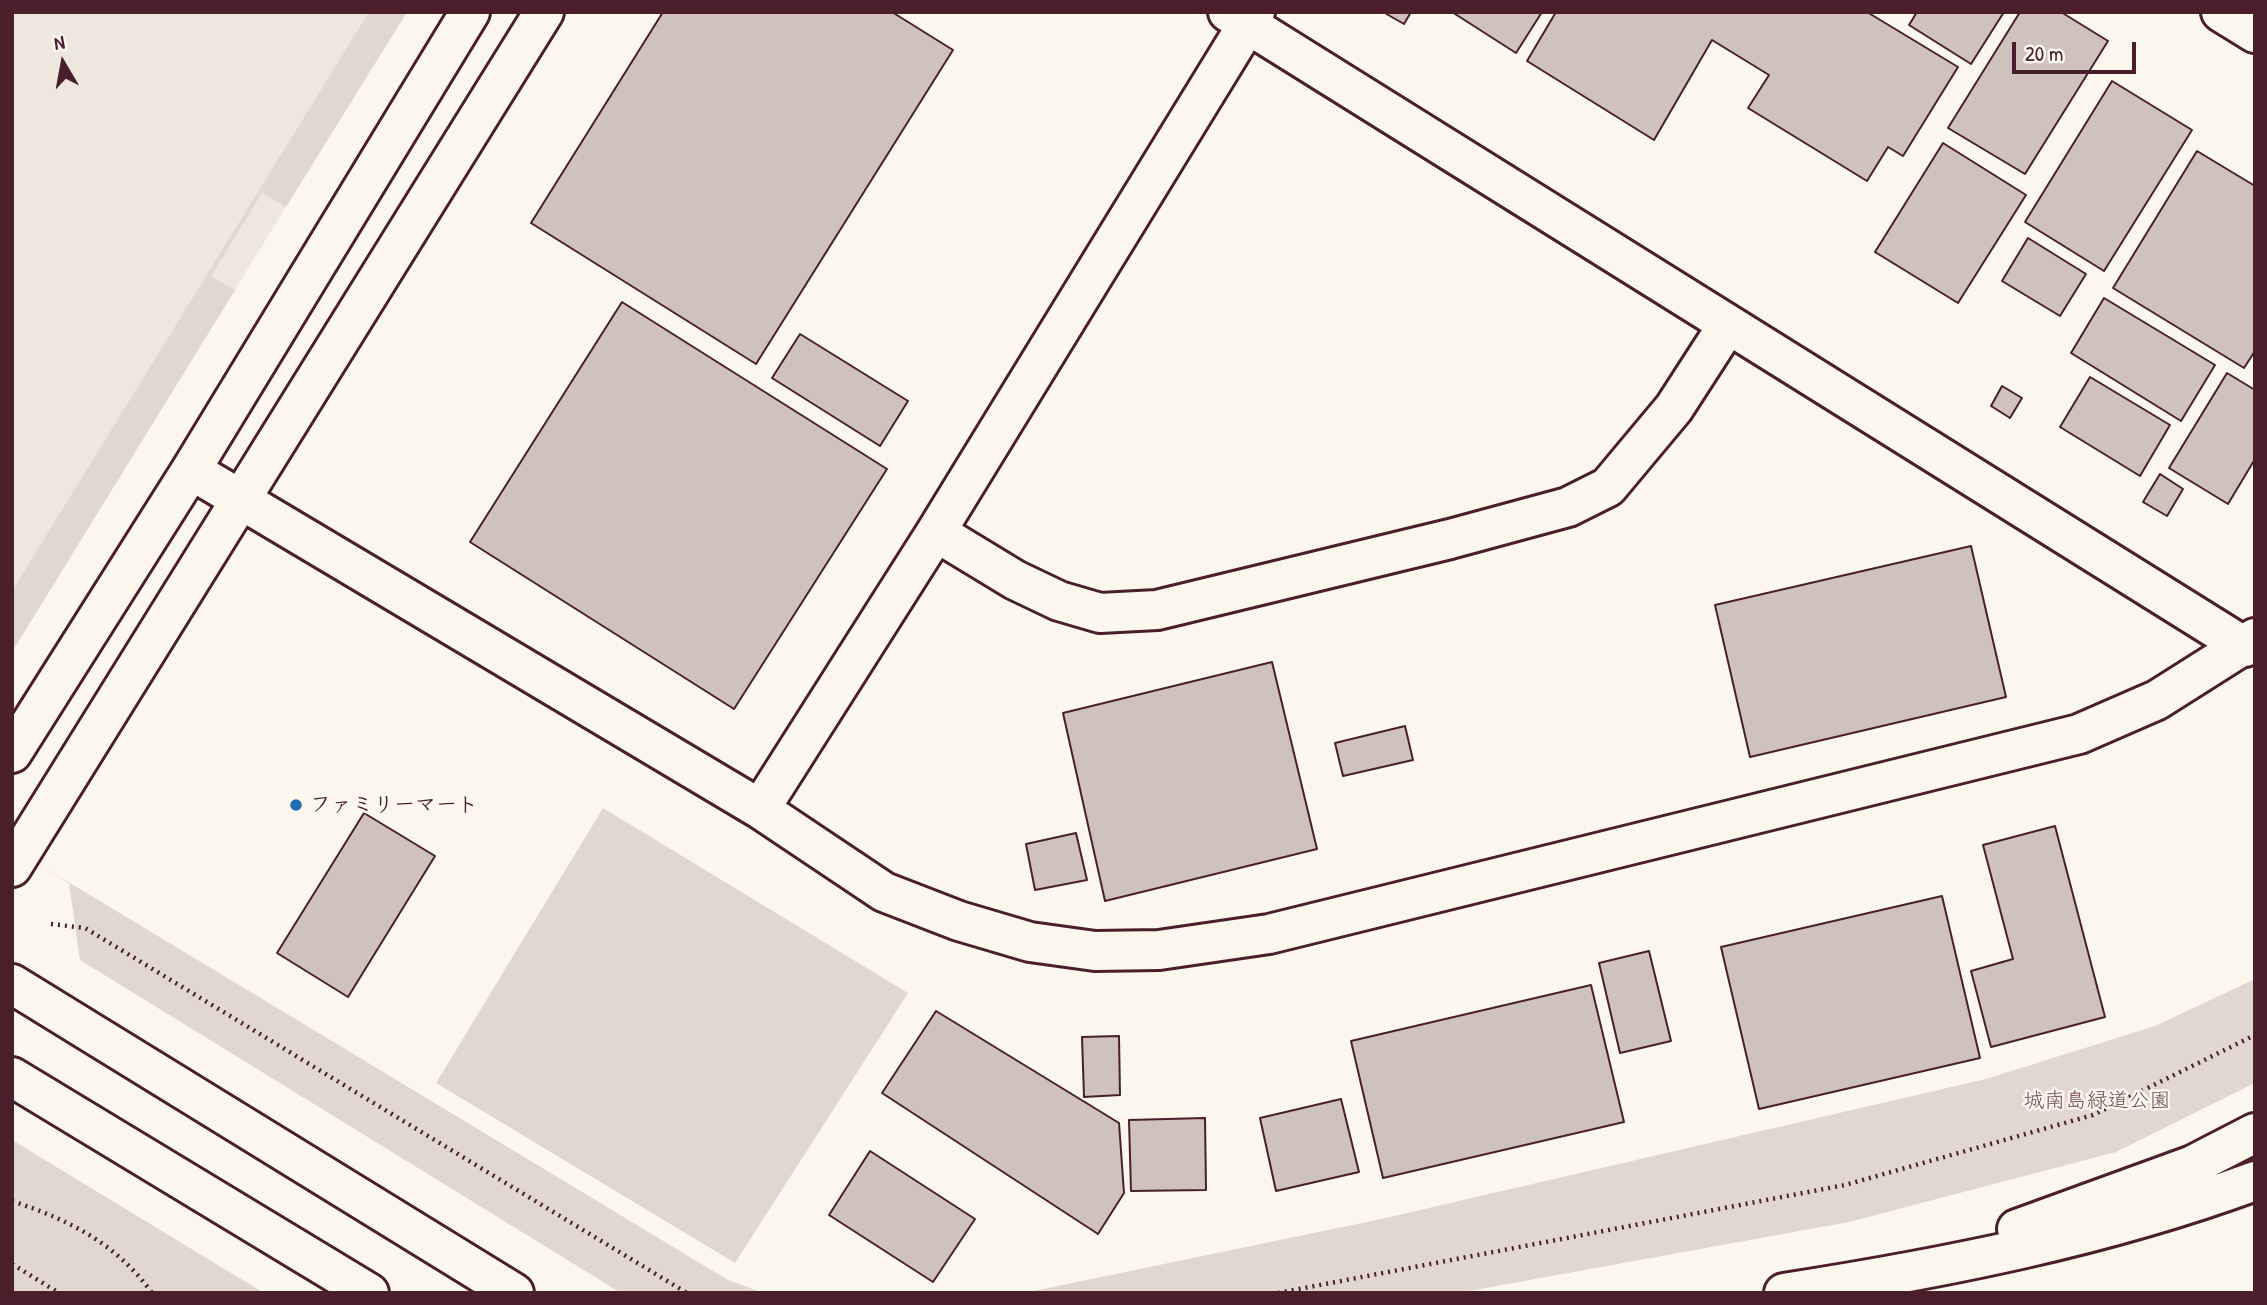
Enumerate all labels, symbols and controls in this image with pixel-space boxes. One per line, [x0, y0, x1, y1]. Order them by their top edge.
north arrow [28, 28, 98, 98]
scale bar [2015, 28, 2139, 72]
text: N [52, 29, 67, 56]
text: 20 m [2025, 39, 2063, 68]
place label: ファミリーマート [310, 792, 478, 818]
marker: ファミリーマート [288, 797, 304, 813]
park label: 城南島緑道公園 [2024, 1088, 2170, 1114]

